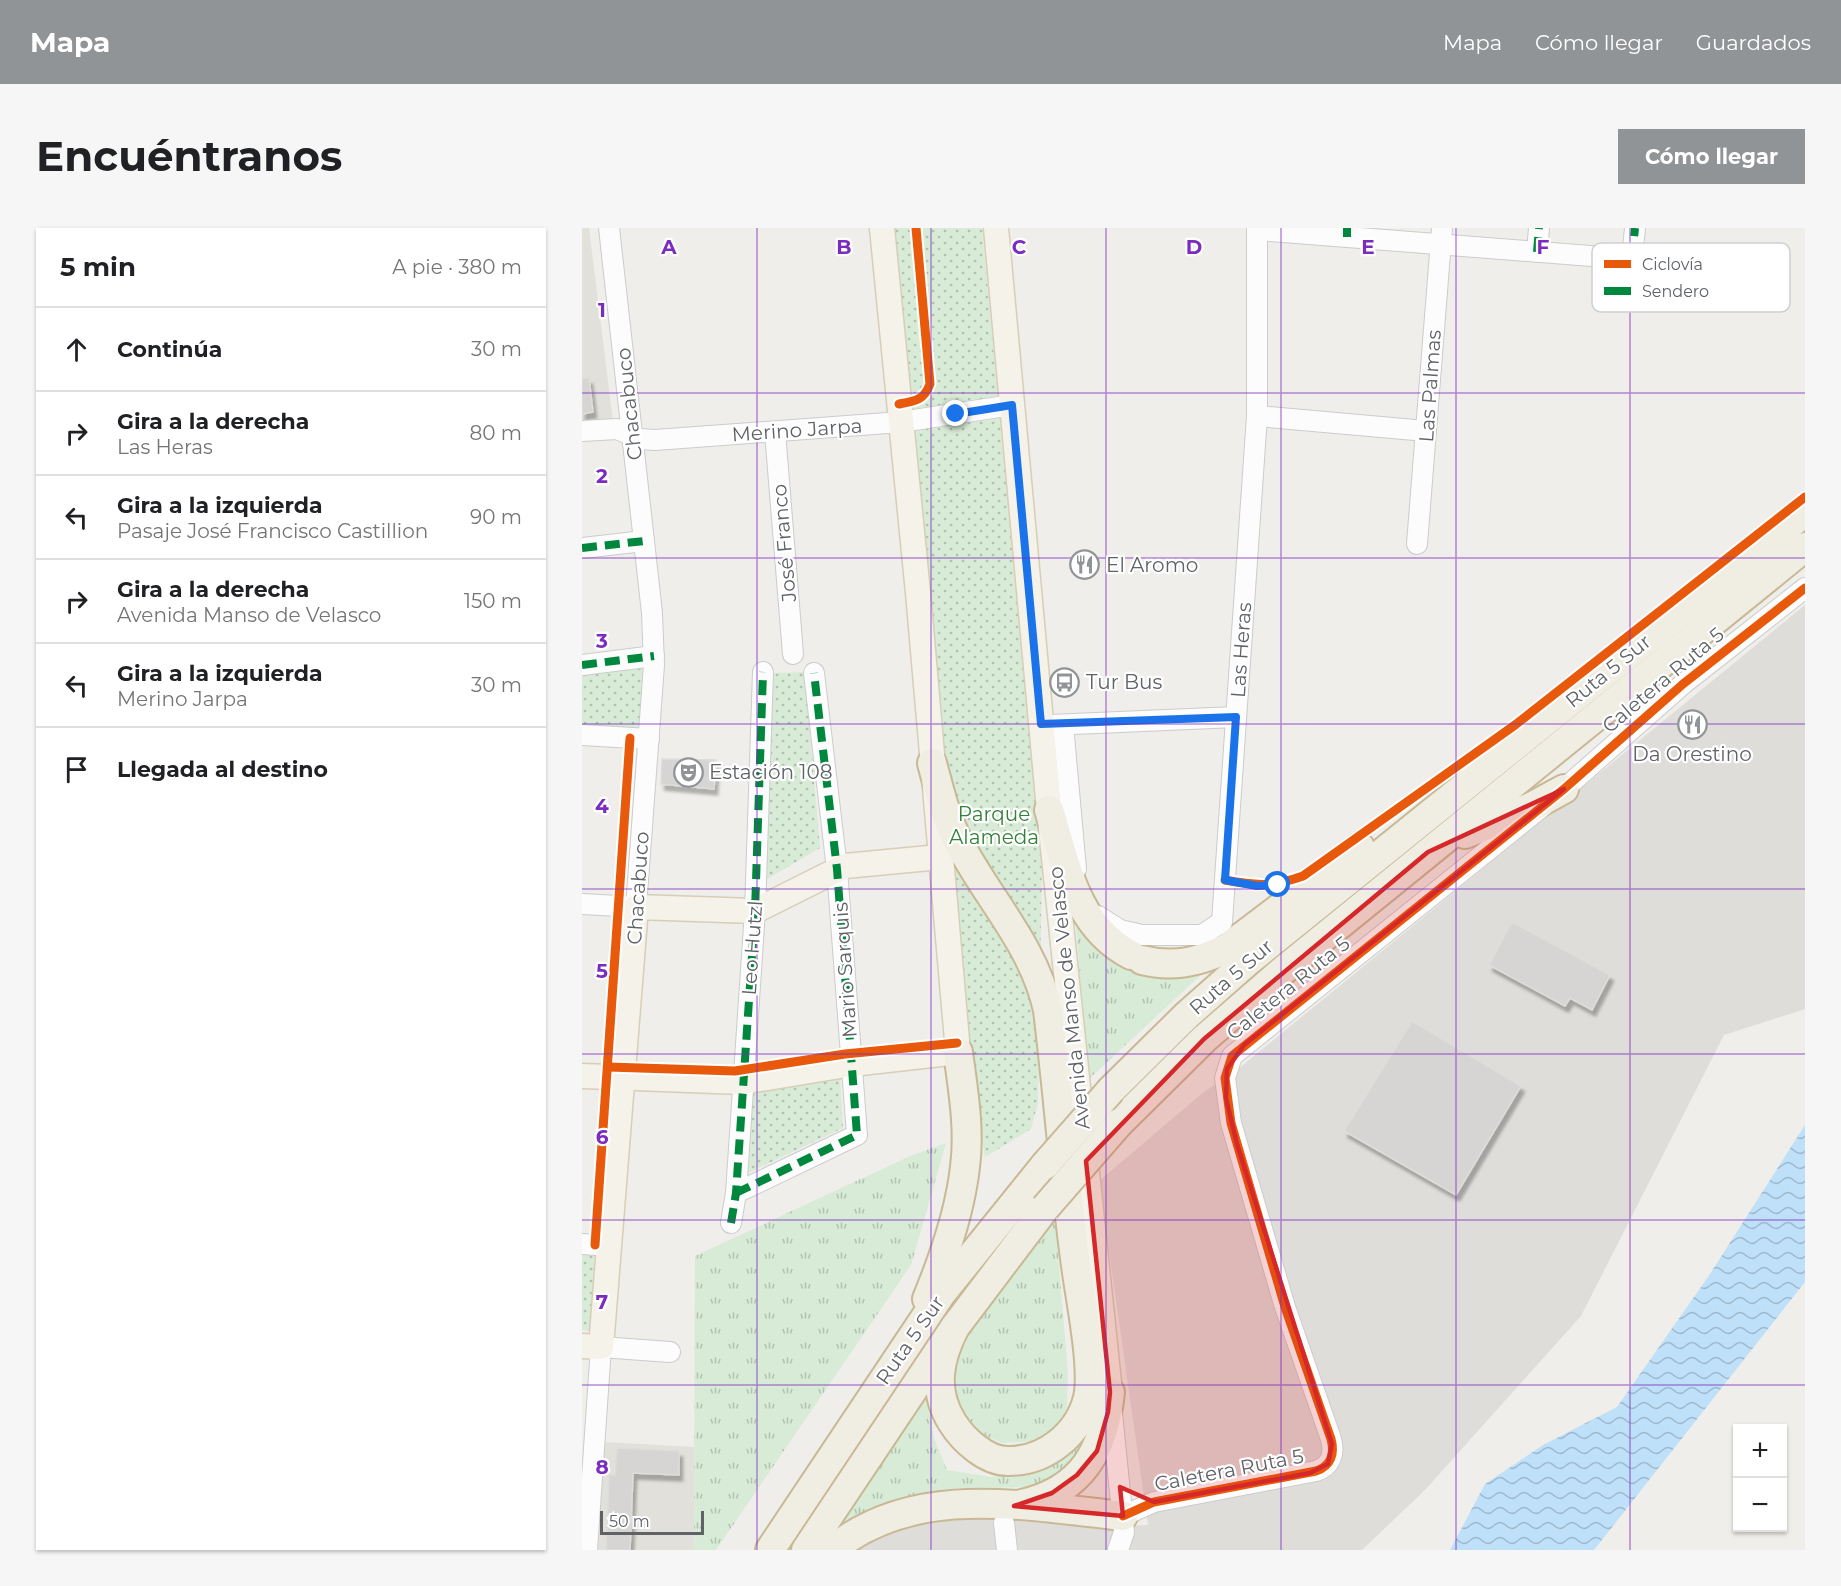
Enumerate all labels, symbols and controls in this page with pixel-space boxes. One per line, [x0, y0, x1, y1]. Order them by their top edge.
text: Mapa [30, 25, 110, 59]
text: Mapa [1443, 30, 1502, 55]
text: Cómo llegar [1535, 30, 1663, 55]
text: Guardados [1696, 30, 1811, 55]
button: Cómo llegar [1618, 129, 1805, 184]
text: Encuéntranos [36, 130, 342, 182]
text: A [660, 235, 677, 259]
text: B [836, 235, 852, 259]
text: C [1012, 235, 1027, 259]
text: D [1186, 235, 1202, 259]
text: E [1361, 235, 1375, 259]
text: F [1537, 235, 1550, 259]
legend [1592, 243, 1790, 312]
text: 5 min [60, 251, 136, 283]
text: A pie · 380 m [392, 255, 522, 279]
text: Ciclovía [1642, 255, 1703, 274]
text: Sendero [1642, 282, 1709, 301]
text: 1 [598, 298, 606, 322]
street label: Las Palmas [1414, 329, 1446, 443]
icon: ahead [60, 333, 93, 366]
text: Continúa [117, 336, 222, 363]
text: 30 m [471, 337, 522, 361]
street label: Chacabuco [611, 346, 647, 462]
route end [942, 400, 968, 426]
text: Gira a la derecha [117, 408, 309, 435]
street label: Merino Jarpa [731, 413, 863, 447]
icon: right [60, 417, 93, 450]
text: 80 m [470, 421, 522, 445]
text: Las Heras [117, 435, 213, 459]
text: 2 [596, 464, 608, 488]
street label: José Franco [767, 483, 801, 604]
text: Gira a la izquierda [117, 492, 323, 519]
icon: left [60, 501, 93, 534]
text: 90 m [470, 505, 522, 529]
text: Pasaje José Francisco Castillion [117, 519, 428, 543]
restaurant icon: El Aromo [1069, 549, 1101, 581]
place label: El Aromo [1106, 553, 1198, 577]
text: Gira a la derecha [117, 576, 309, 603]
icon: right [60, 585, 93, 618]
text: 150 m [464, 589, 522, 613]
street label: Las Heras [1226, 601, 1256, 699]
text: Avenida Manso de Velasco [117, 603, 381, 627]
street label: Caletera Ruta 5 [1597, 622, 1729, 738]
text: 3 [595, 629, 608, 653]
street label: Ruta 5 Sur [1560, 629, 1656, 713]
text: Gira a la izquierda [117, 660, 323, 687]
bus stop icon: Tur Bus [1049, 666, 1081, 698]
icon: left [60, 669, 93, 702]
place label: Tur Bus [1086, 670, 1162, 694]
text: 30 m [471, 673, 522, 697]
text: Merino Jarpa [117, 687, 248, 711]
restaurant icon: Da Orestino [1676, 708, 1708, 740]
place label: Da Orestino [1632, 742, 1752, 766]
icon: arrive [60, 753, 93, 786]
text: Llegada al destino [117, 756, 328, 783]
theatre icon: Estación 108 [672, 756, 704, 788]
place label: Estación 108 [709, 760, 833, 784]
text: 4 [595, 794, 609, 818]
park label: Parque Alameda [949, 802, 1039, 849]
street label: Chacabuco [622, 831, 654, 945]
street label: Avenida Manso de Velasco [1043, 865, 1095, 1131]
route start [1264, 871, 1290, 897]
street label: Leo Hutzl [737, 900, 767, 996]
street label: Mario Sarquis [828, 901, 862, 1039]
street label: Caletera Ruta 5 [1222, 931, 1354, 1045]
street label: Ruta 5 Sur [1184, 934, 1278, 1020]
text: 5 [596, 959, 608, 983]
text: 6 [596, 1125, 609, 1149]
text: 7 [596, 1290, 608, 1314]
street label: Ruta 5 Sur [871, 1291, 949, 1389]
map controls [1733, 1424, 1787, 1532]
button: + [1733, 1424, 1787, 1478]
street label: Caletera Ruta 5 [1152, 1444, 1306, 1496]
text: 8 [595, 1455, 609, 1479]
button: − [1733, 1478, 1787, 1532]
scale bar [600, 1508, 704, 1536]
text: 50 m [609, 1512, 650, 1531]

